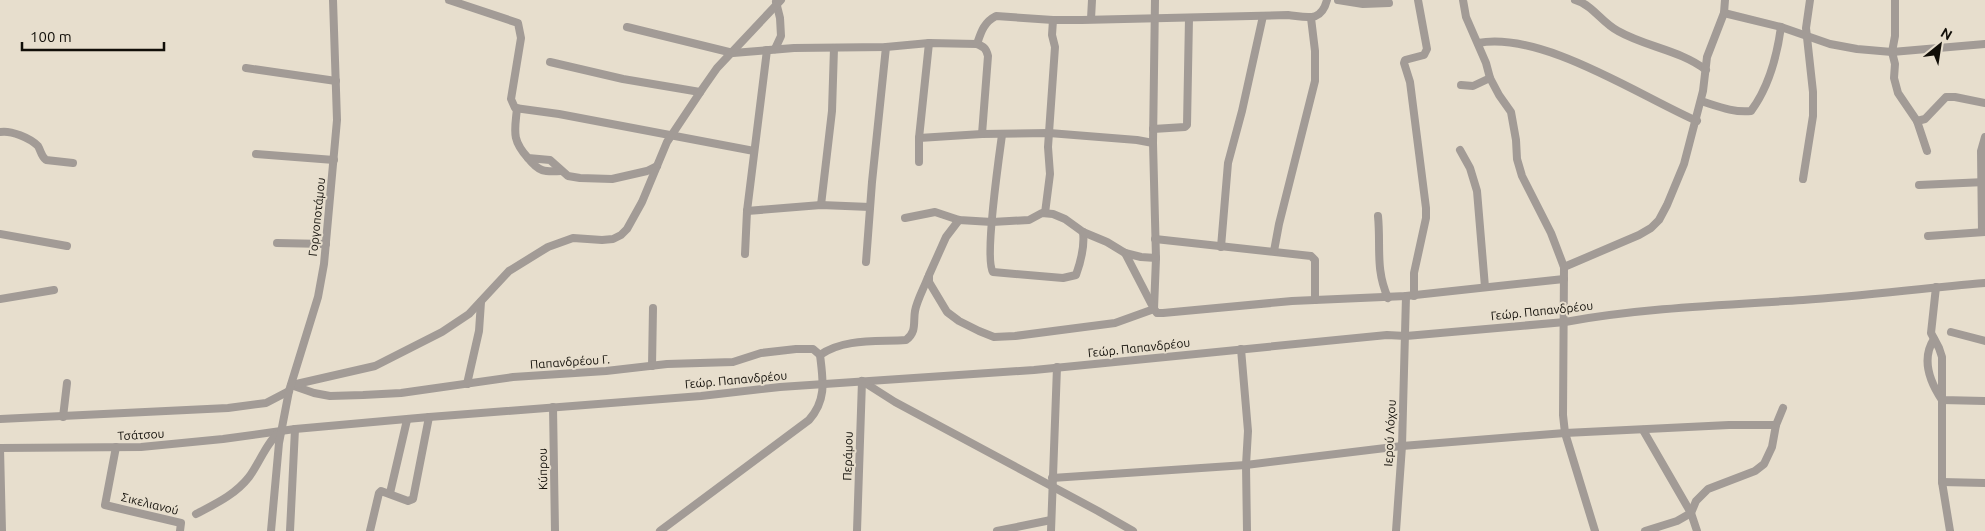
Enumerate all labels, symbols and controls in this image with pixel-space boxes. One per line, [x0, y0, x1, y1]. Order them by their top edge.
scale bar [22, 20, 165, 52]
north arrow [1915, 20, 1965, 70]
text: N [1938, 24, 1955, 43]
text: 100 m [30, 28, 72, 45]
street label: Γοργοποτάμου [306, 177, 327, 257]
street label: Γεώρ. Παπανδρέου [1490, 299, 1594, 322]
street label: Γεώρ. Παπανδρέου [1087, 336, 1191, 359]
street label: Παπανδρέου Γ. [530, 352, 610, 371]
street label: Γεώρ. Παπανδρέου [684, 369, 788, 390]
street label: Ιερού Λόχου [1381, 399, 1398, 467]
street label: Τσάτσου [117, 427, 165, 442]
street label: Περάμου [840, 431, 855, 481]
street label: Κύπρου [536, 448, 549, 490]
street label: Σικελιανού [120, 490, 180, 517]

